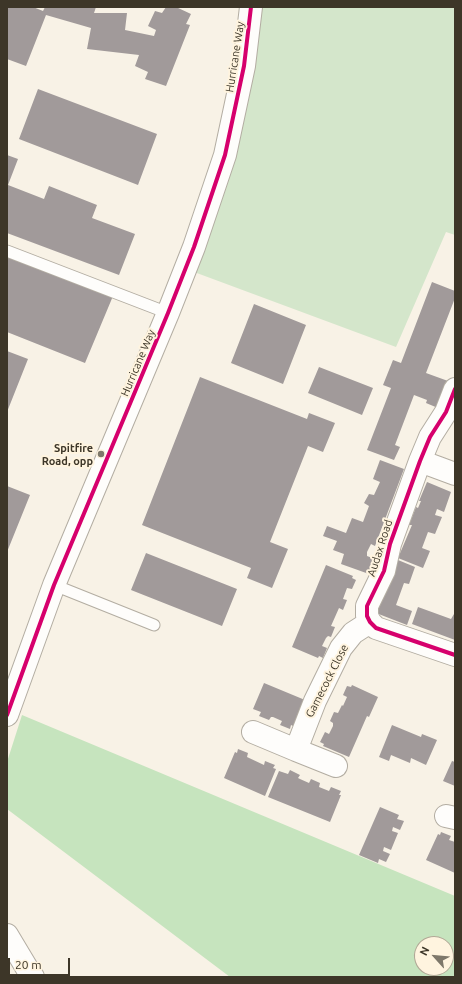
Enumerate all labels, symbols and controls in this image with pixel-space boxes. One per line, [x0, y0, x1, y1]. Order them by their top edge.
street label: Hurricane Way [223, 21, 247, 93]
street label: Hurricane Way [118, 328, 158, 398]
place label: Spitfire Road, opp [42, 441, 93, 467]
marker: Spitfire Road, opp [96, 449, 106, 459]
street label: Audax Road [365, 518, 395, 578]
street label: Gamecock Close [303, 642, 351, 720]
north arrow [414, 936, 454, 976]
text: N [417, 945, 431, 957]
scale bar [10, 950, 72, 976]
text: 20 m [15, 958, 42, 971]

